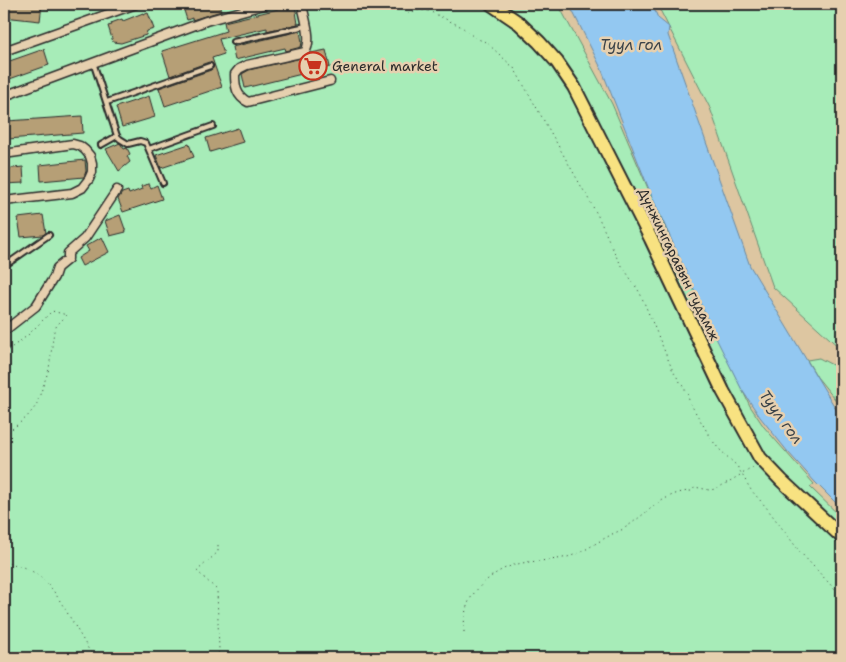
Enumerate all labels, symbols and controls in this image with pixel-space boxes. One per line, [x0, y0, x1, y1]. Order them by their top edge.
water label: Туул гол [600, 35, 662, 55]
supermarket icon: General market [298, 51, 328, 81]
place label: General market [332, 57, 438, 75]
street label: Дүнжингаравын гудамж [634, 185, 724, 344]
water label: Туул гол [755, 386, 807, 448]

